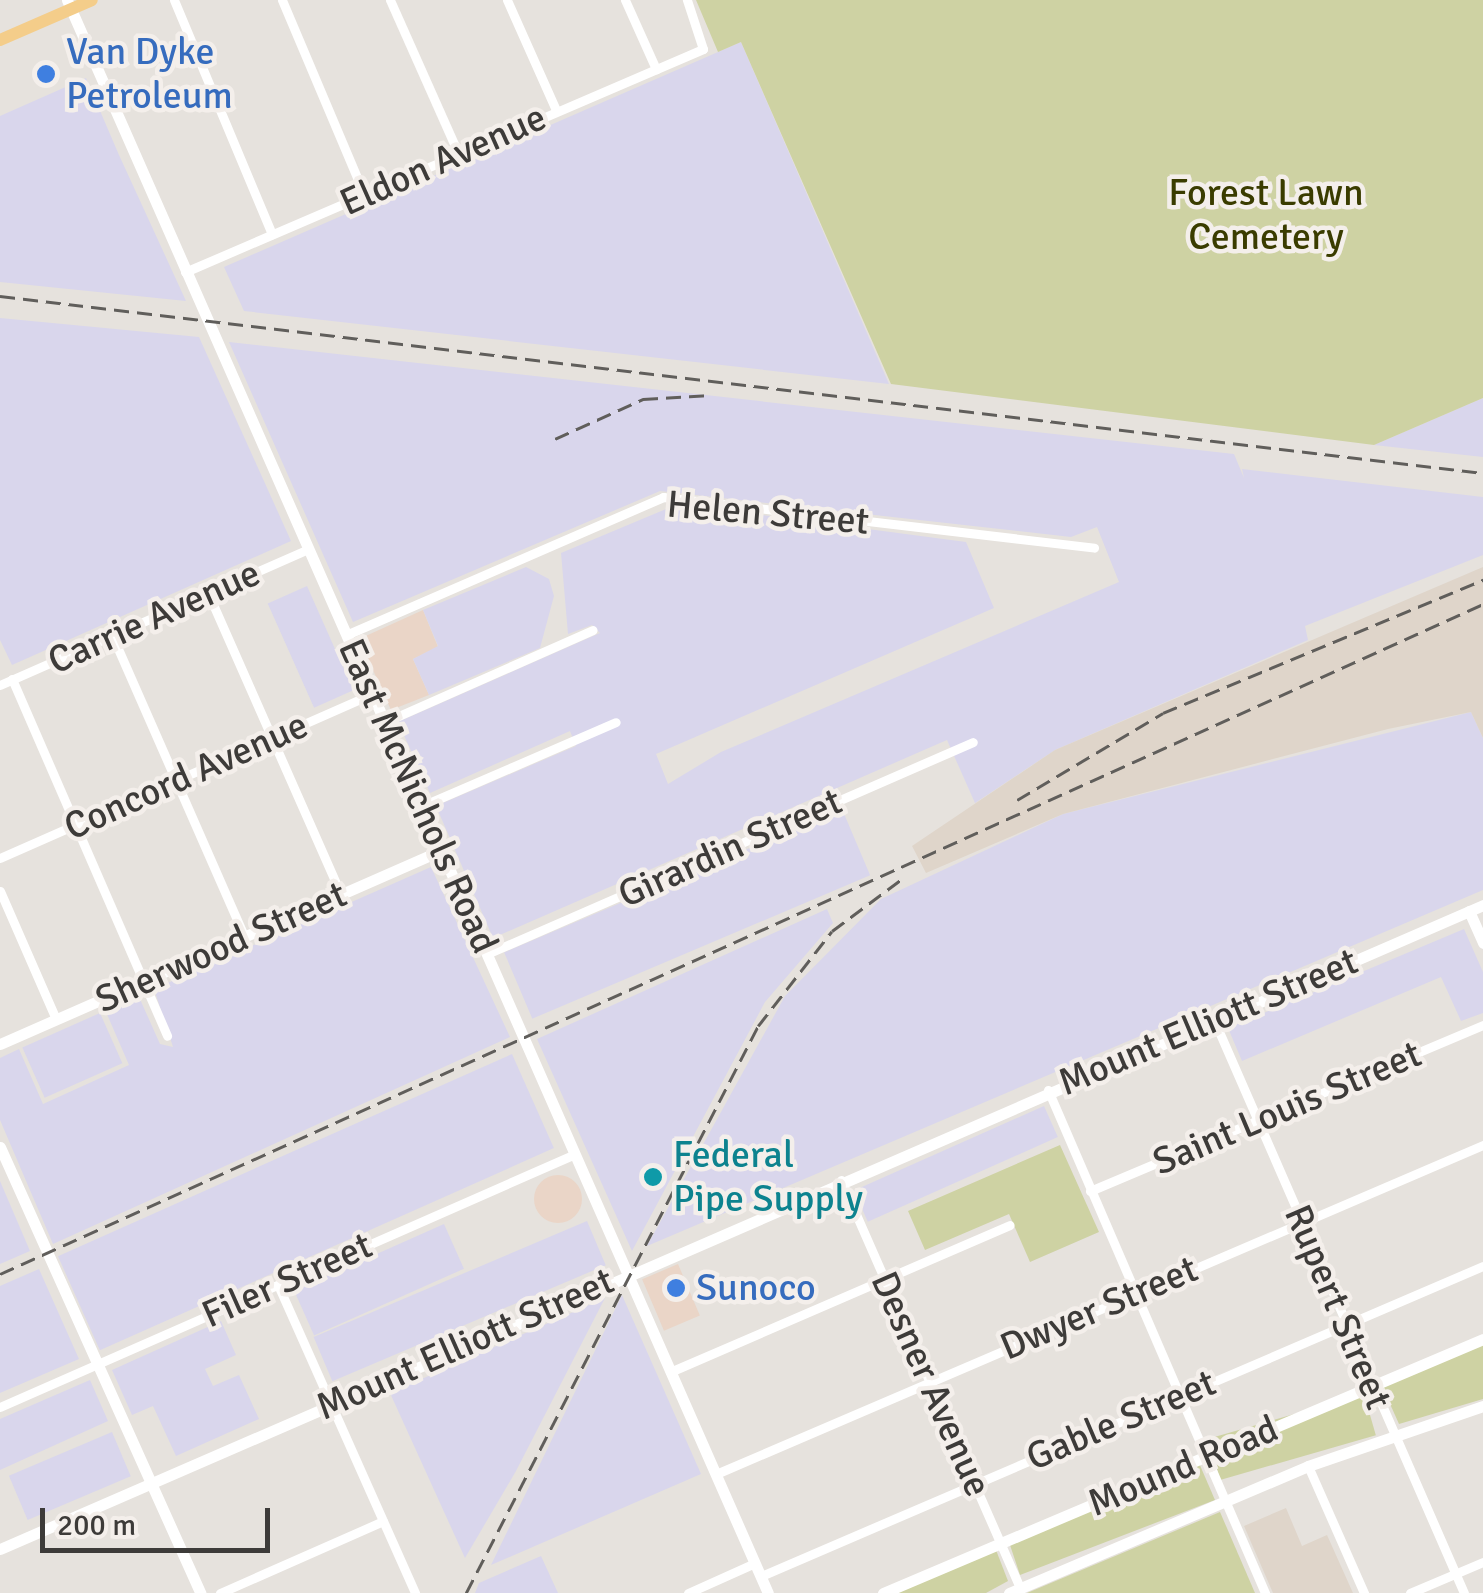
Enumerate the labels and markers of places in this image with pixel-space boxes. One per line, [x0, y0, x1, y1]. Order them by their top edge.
place label: Van Dyke Petroleum [66, 29, 233, 118]
marker: Van Dyke Petroleum [35, 63, 57, 85]
place label: Federal Pipe Supply [673, 1132, 863, 1222]
marker: Federal Pipe Supply [642, 1166, 664, 1188]
place label: Sunoco [696, 1265, 816, 1311]
marker: Sunoco [665, 1277, 687, 1299]

